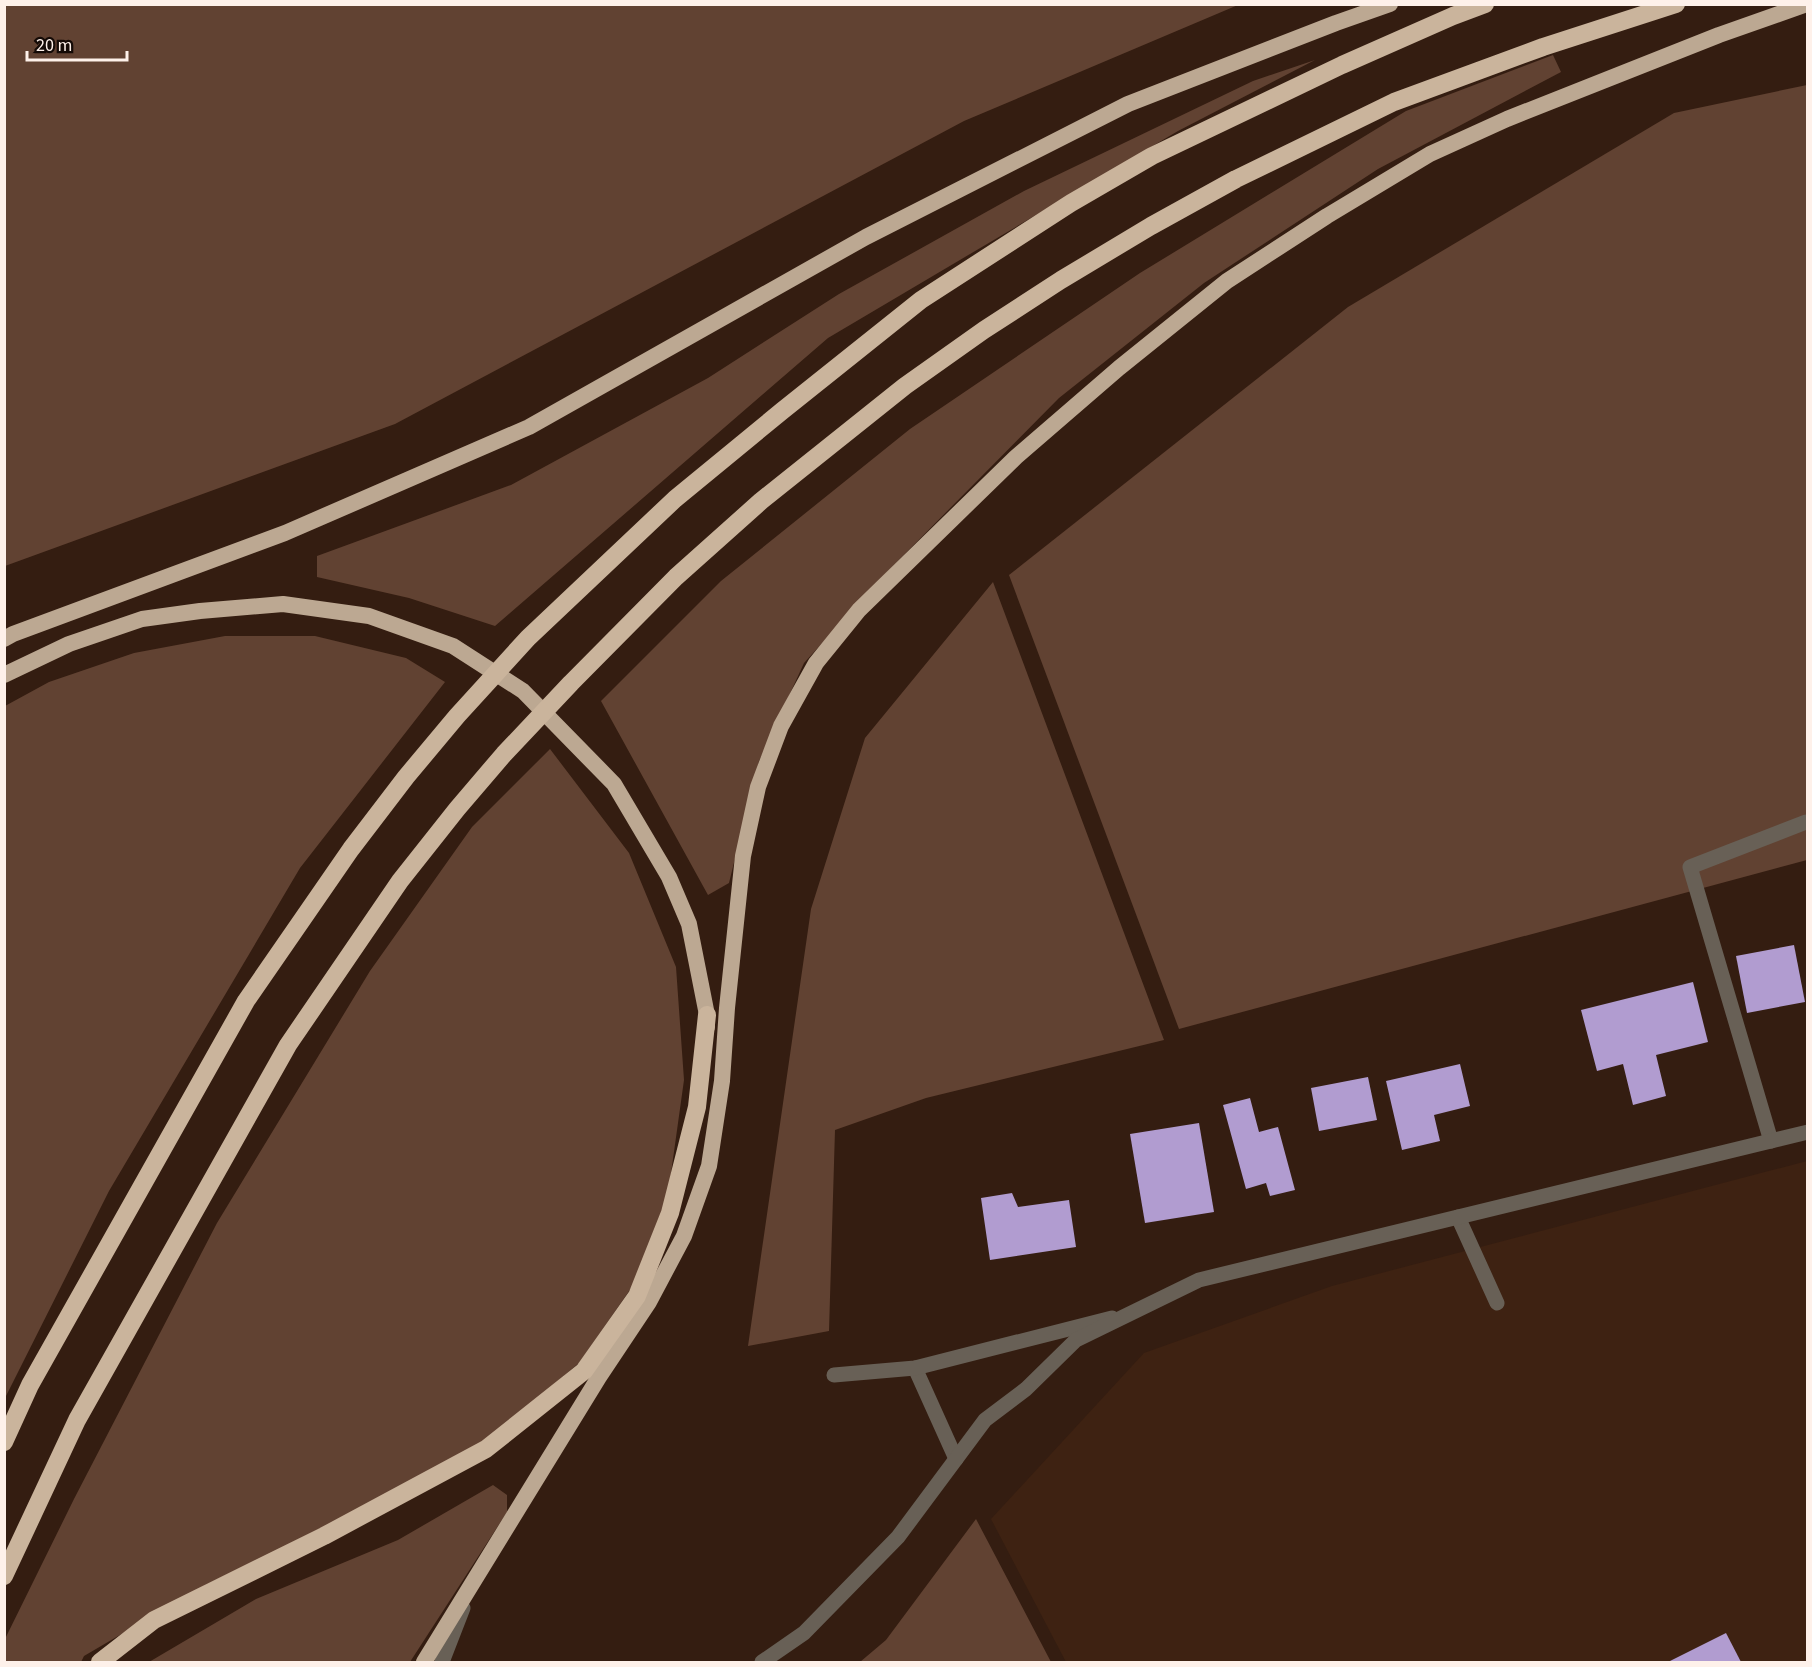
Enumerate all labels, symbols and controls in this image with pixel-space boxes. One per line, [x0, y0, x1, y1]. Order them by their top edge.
scale bar [27, 24, 128, 62]
text: 20 m [36, 33, 72, 58]

